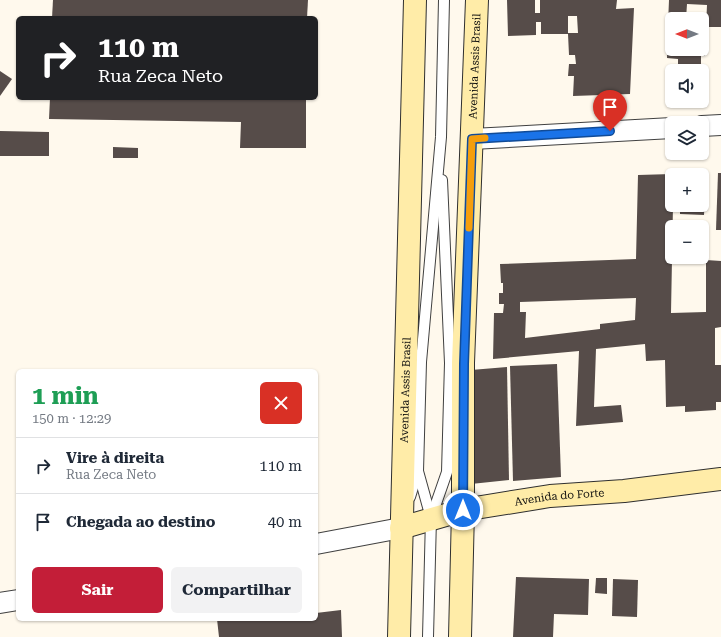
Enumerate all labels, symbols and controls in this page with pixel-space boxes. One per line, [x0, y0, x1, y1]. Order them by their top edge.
north arrow [665, 12, 709, 56]
map controls [665, 12, 709, 264]
street label: Avenida Assis Brasil [466, 13, 483, 119]
text: 110 m [98, 31, 179, 64]
icon: right [32, 32, 84, 84]
button: sound [665, 64, 709, 108]
text: Rua Zeca Neto [98, 65, 223, 86]
pin [593, 90, 627, 131]
icon: arrive [599, 96, 621, 118]
button: layers [665, 116, 709, 160]
button: + [665, 168, 709, 212]
button: − [665, 220, 709, 264]
street label: Avenida Assis Brasil [397, 336, 413, 443]
text: 1 min [32, 382, 99, 410]
button: close [260, 382, 302, 424]
text: 150 m · 12:29 [32, 411, 111, 426]
text: Vire à direita [66, 449, 164, 467]
icon: right [32, 455, 54, 477]
text: 110 m [259, 457, 302, 475]
text: Rua Zeca Neto [66, 467, 156, 482]
street label: Avenida do Forte [514, 486, 605, 508]
position arrow [442, 489, 484, 531]
icon: arrive [32, 511, 54, 533]
text: Chegada ao destino [66, 513, 215, 531]
text: 40 m [268, 513, 302, 531]
button: Sair [32, 567, 163, 613]
button: Compartilhar [171, 567, 302, 613]

